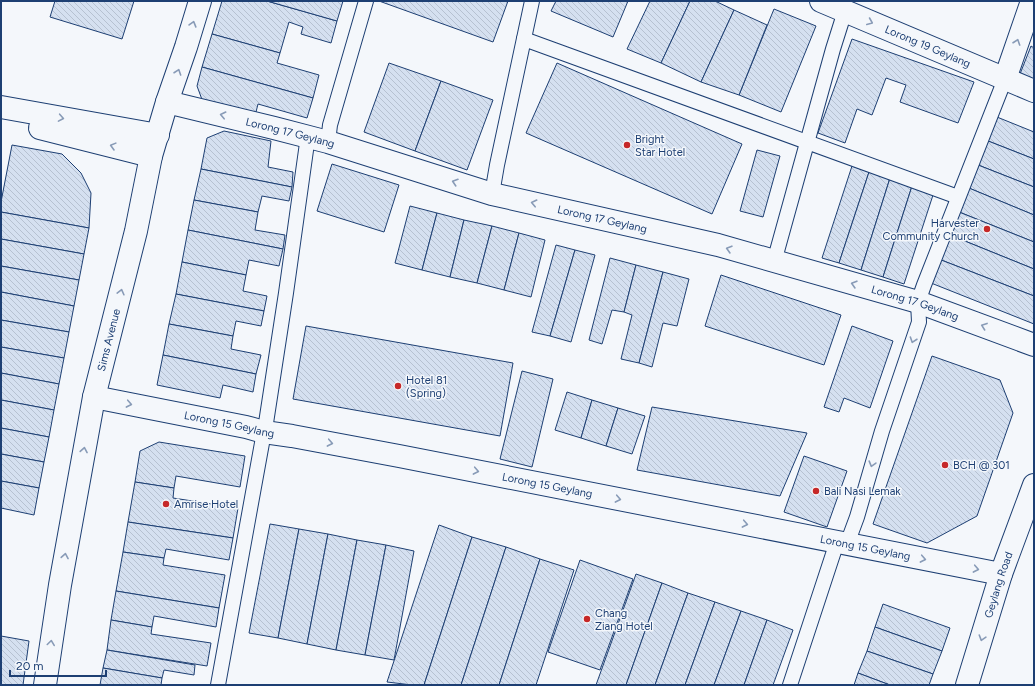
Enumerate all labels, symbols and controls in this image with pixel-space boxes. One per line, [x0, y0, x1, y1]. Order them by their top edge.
one-way arrow [866, 17, 873, 25]
one-way arrow [188, 21, 197, 28]
street label: Lorong 19 Geylang [883, 23, 972, 70]
one-way arrow [1013, 39, 1021, 46]
one-way arrow [173, 68, 182, 75]
one-way arrow [219, 112, 226, 120]
one-way arrow [58, 113, 64, 122]
street label: Lorong 17 Geylang [244, 115, 336, 151]
place label: Bright Star Hotel [635, 133, 685, 159]
marker: Bright Star Hotel [622, 140, 632, 150]
one-way arrow [110, 143, 117, 151]
one-way arrow [451, 178, 458, 187]
one-way arrow [531, 200, 537, 208]
street label: Lorong 17 Geylang [556, 203, 648, 236]
place label: Harvester Community Church [882, 217, 979, 243]
marker: Harvester Community Church [982, 224, 992, 234]
one-way arrow [726, 245, 732, 253]
one-way arrow [851, 280, 858, 289]
street label: Lorong 17 Geylang [870, 283, 961, 324]
one-way arrow [116, 288, 124, 295]
street label: Sims Avenue [95, 308, 123, 373]
one-way arrow [981, 323, 988, 331]
one-way arrow [909, 337, 918, 344]
place label: Hotel 81 (Spring) [406, 374, 447, 400]
marker: Hotel 81 (Spring) [393, 381, 403, 391]
one-way arrow [126, 399, 133, 408]
street label: Lorong 15 Geylang [183, 409, 275, 440]
one-way arrow [327, 438, 333, 447]
one-way arrow [79, 447, 88, 454]
place label: BCH @ 301 [953, 459, 1010, 472]
one-way arrow [868, 460, 877, 467]
marker: BCH @ 301 [940, 460, 950, 470]
one-way arrow [473, 467, 479, 475]
street label: Lorong 15 Geylang [501, 470, 594, 501]
place label: Bali Nasi Lemak [824, 485, 901, 498]
marker: Bali Nasi Lemak [811, 486, 821, 496]
one-way arrow [615, 494, 621, 503]
place label: Amrise Hotel [174, 498, 238, 511]
marker: Amrise Hotel [161, 499, 171, 509]
one-way arrow [742, 519, 748, 528]
street label: Lorong 15 Geylang [819, 533, 912, 563]
street label: Geylang Road [982, 550, 1016, 620]
one-way arrow [60, 553, 69, 559]
one-way arrow [920, 554, 926, 562]
one-way arrow [973, 564, 979, 573]
place label: Chang Ziang Hotel [595, 607, 653, 633]
marker: Chang Ziang Hotel [582, 614, 592, 624]
one-way arrow [978, 634, 987, 641]
one-way arrow [46, 640, 55, 646]
scale bar [10, 652, 106, 678]
text: 20 m [16, 659, 44, 673]

